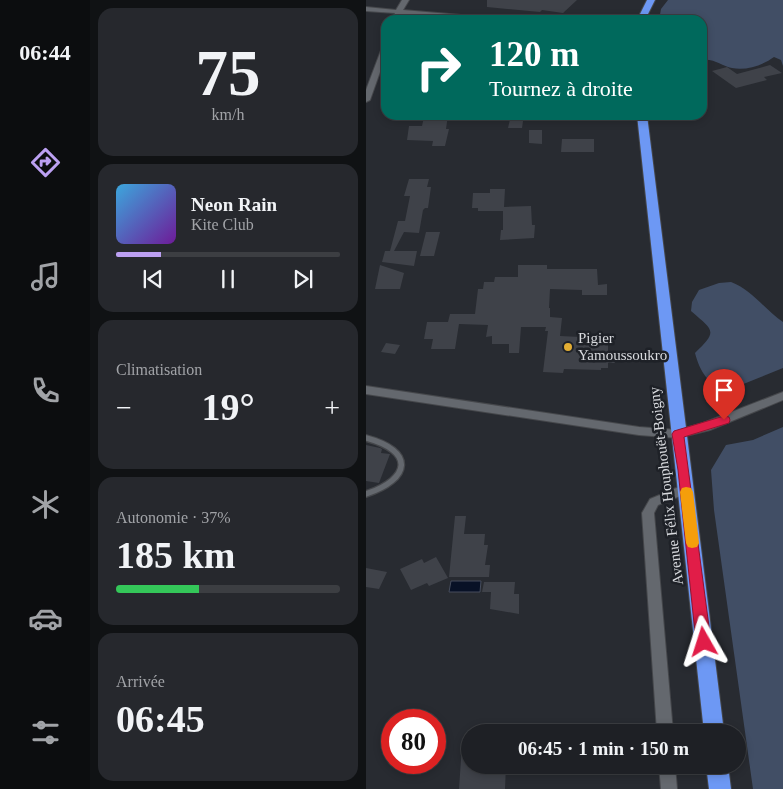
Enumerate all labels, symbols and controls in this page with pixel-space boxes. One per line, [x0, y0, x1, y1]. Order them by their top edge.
icon: right [406, 35, 471, 100]
text: 120 m [489, 35, 579, 74]
text: 75 [196, 37, 261, 109]
text: 06:44 [19, 40, 71, 65]
text: Tournez à droite [489, 76, 633, 101]
text: km/h [212, 106, 244, 123]
icon: directions [28, 145, 63, 180]
text: Neon Rain [191, 194, 277, 215]
text: Kite Club [191, 216, 254, 233]
icon: music [28, 259, 63, 294]
icon: previous [139, 265, 167, 293]
icon: pause [214, 265, 242, 293]
icon: next [289, 265, 317, 293]
place label: Pigier Yamoussoukro [578, 330, 667, 363]
marker: Pigier Yamoussoukro [562, 341, 574, 353]
text: Climatisation [116, 361, 202, 378]
pin [703, 369, 745, 420]
icon: phone [28, 373, 63, 408]
icon: arrive [710, 376, 738, 404]
street label: Avenue Félix Houphouët-Boigny [646, 385, 686, 586]
text: 19° [201, 386, 255, 428]
text: − [116, 392, 132, 423]
text: + [324, 392, 340, 423]
icon: climate [28, 487, 63, 522]
text: Autonomie · 37% [116, 509, 231, 526]
text: 185 km [116, 534, 235, 576]
icon: car [28, 601, 63, 636]
position arrow [677, 615, 729, 667]
text: Arrivée [116, 673, 165, 690]
text: 06:45 [116, 698, 205, 740]
speed limit sign: 80 [381, 709, 446, 774]
icon: filters [28, 715, 63, 750]
text: 06:45 · 1 min · 150 m [518, 738, 689, 759]

